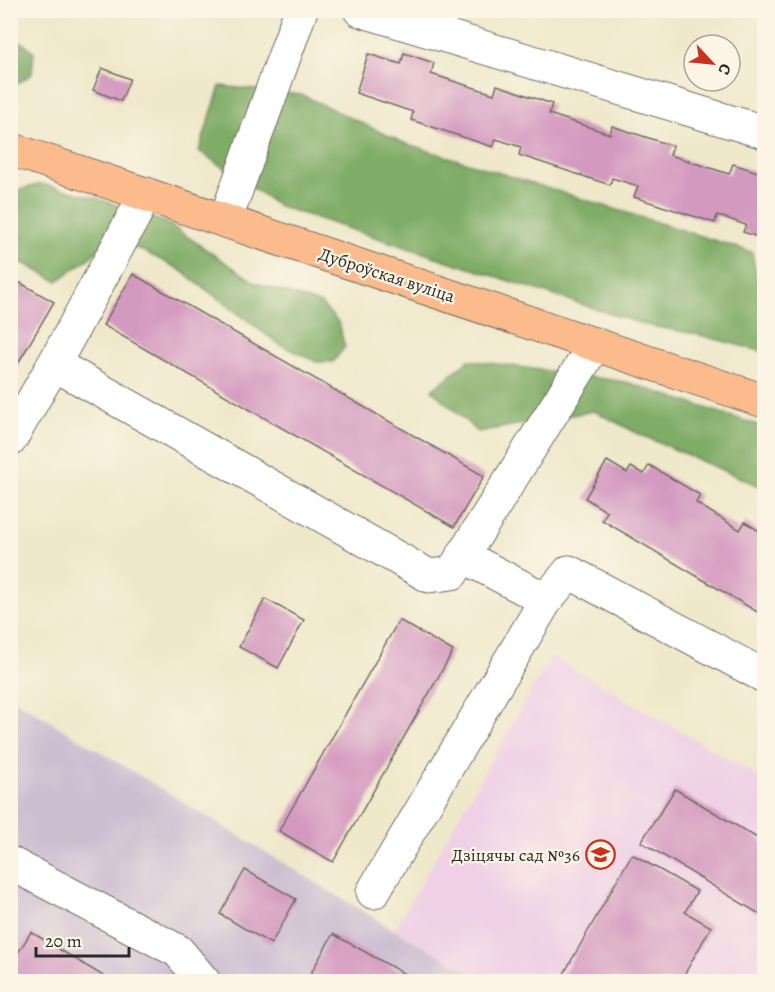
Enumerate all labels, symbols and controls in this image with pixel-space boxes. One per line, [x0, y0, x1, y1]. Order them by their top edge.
north arrow [682, 33, 742, 93]
text: С [712, 60, 737, 79]
street label: Дуброўская вуліца [316, 242, 459, 309]
school or university icon: Дзіцячы сад №36 [585, 839, 617, 871]
place label: Дзіцячы сад №36 [452, 843, 580, 867]
scale bar [36, 920, 129, 958]
text: 20 m [45, 929, 82, 953]

